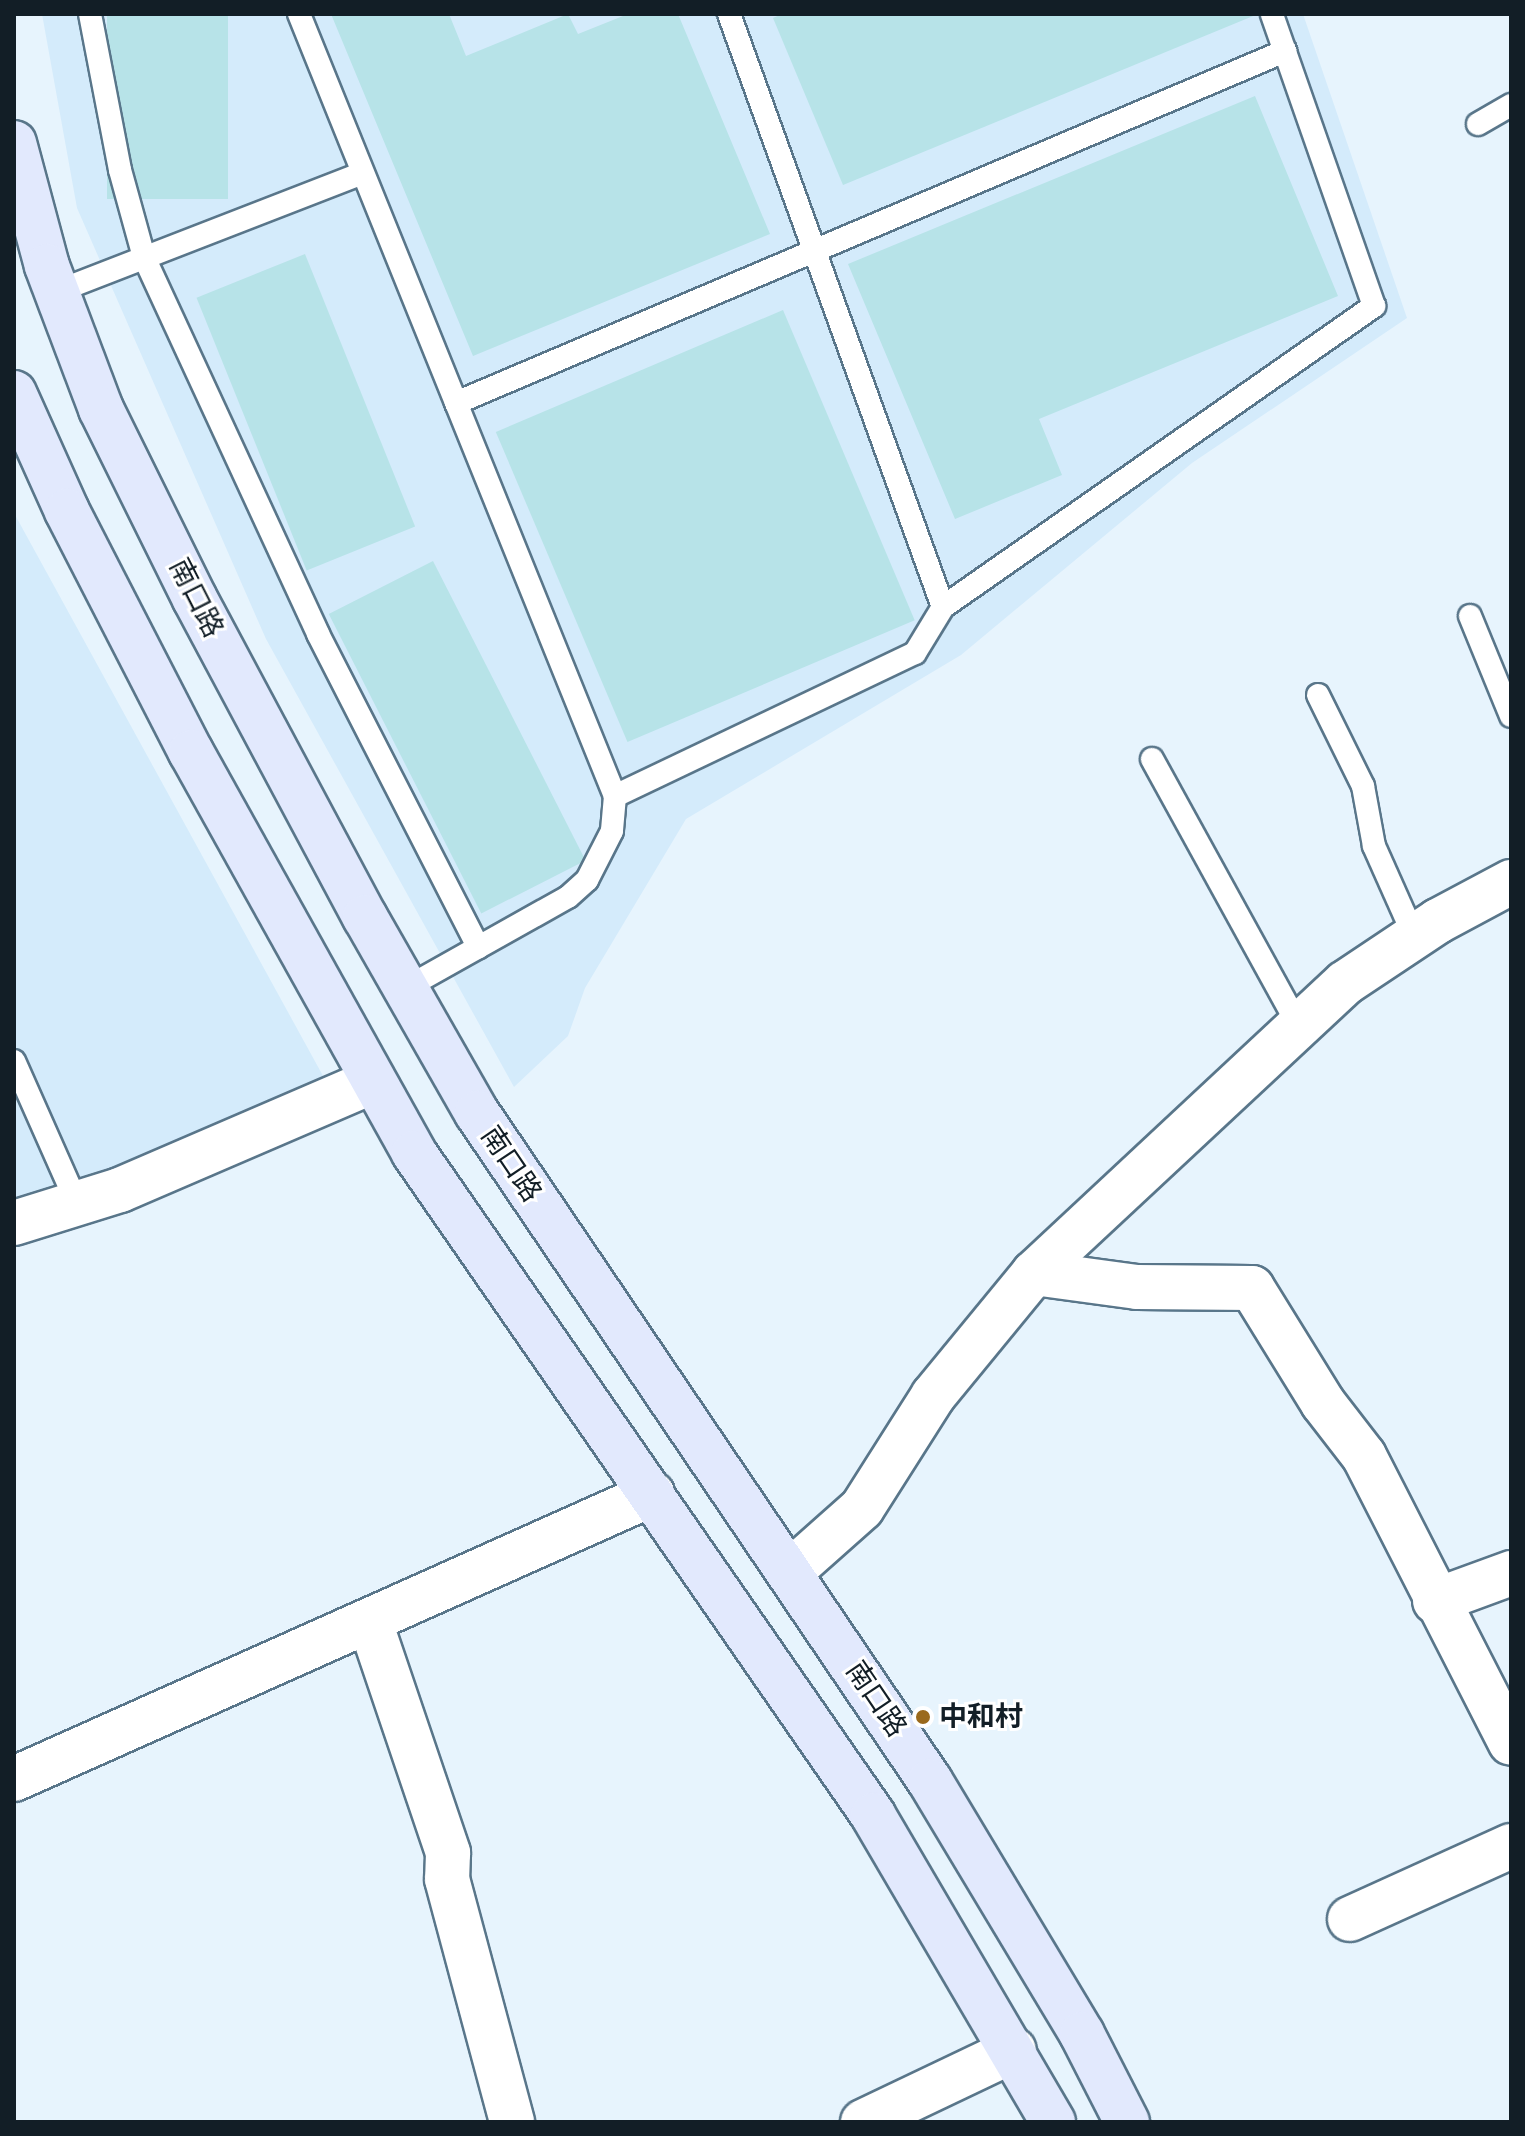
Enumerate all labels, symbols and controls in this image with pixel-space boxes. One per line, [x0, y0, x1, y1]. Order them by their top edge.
street label: 南口路 [162, 553, 230, 643]
street label: 南口路 [474, 1120, 548, 1208]
street label: 南口路 [839, 1655, 913, 1743]
place label: 中和村 [939, 1700, 1023, 1734]
marker: 中和村 [914, 1708, 932, 1726]

